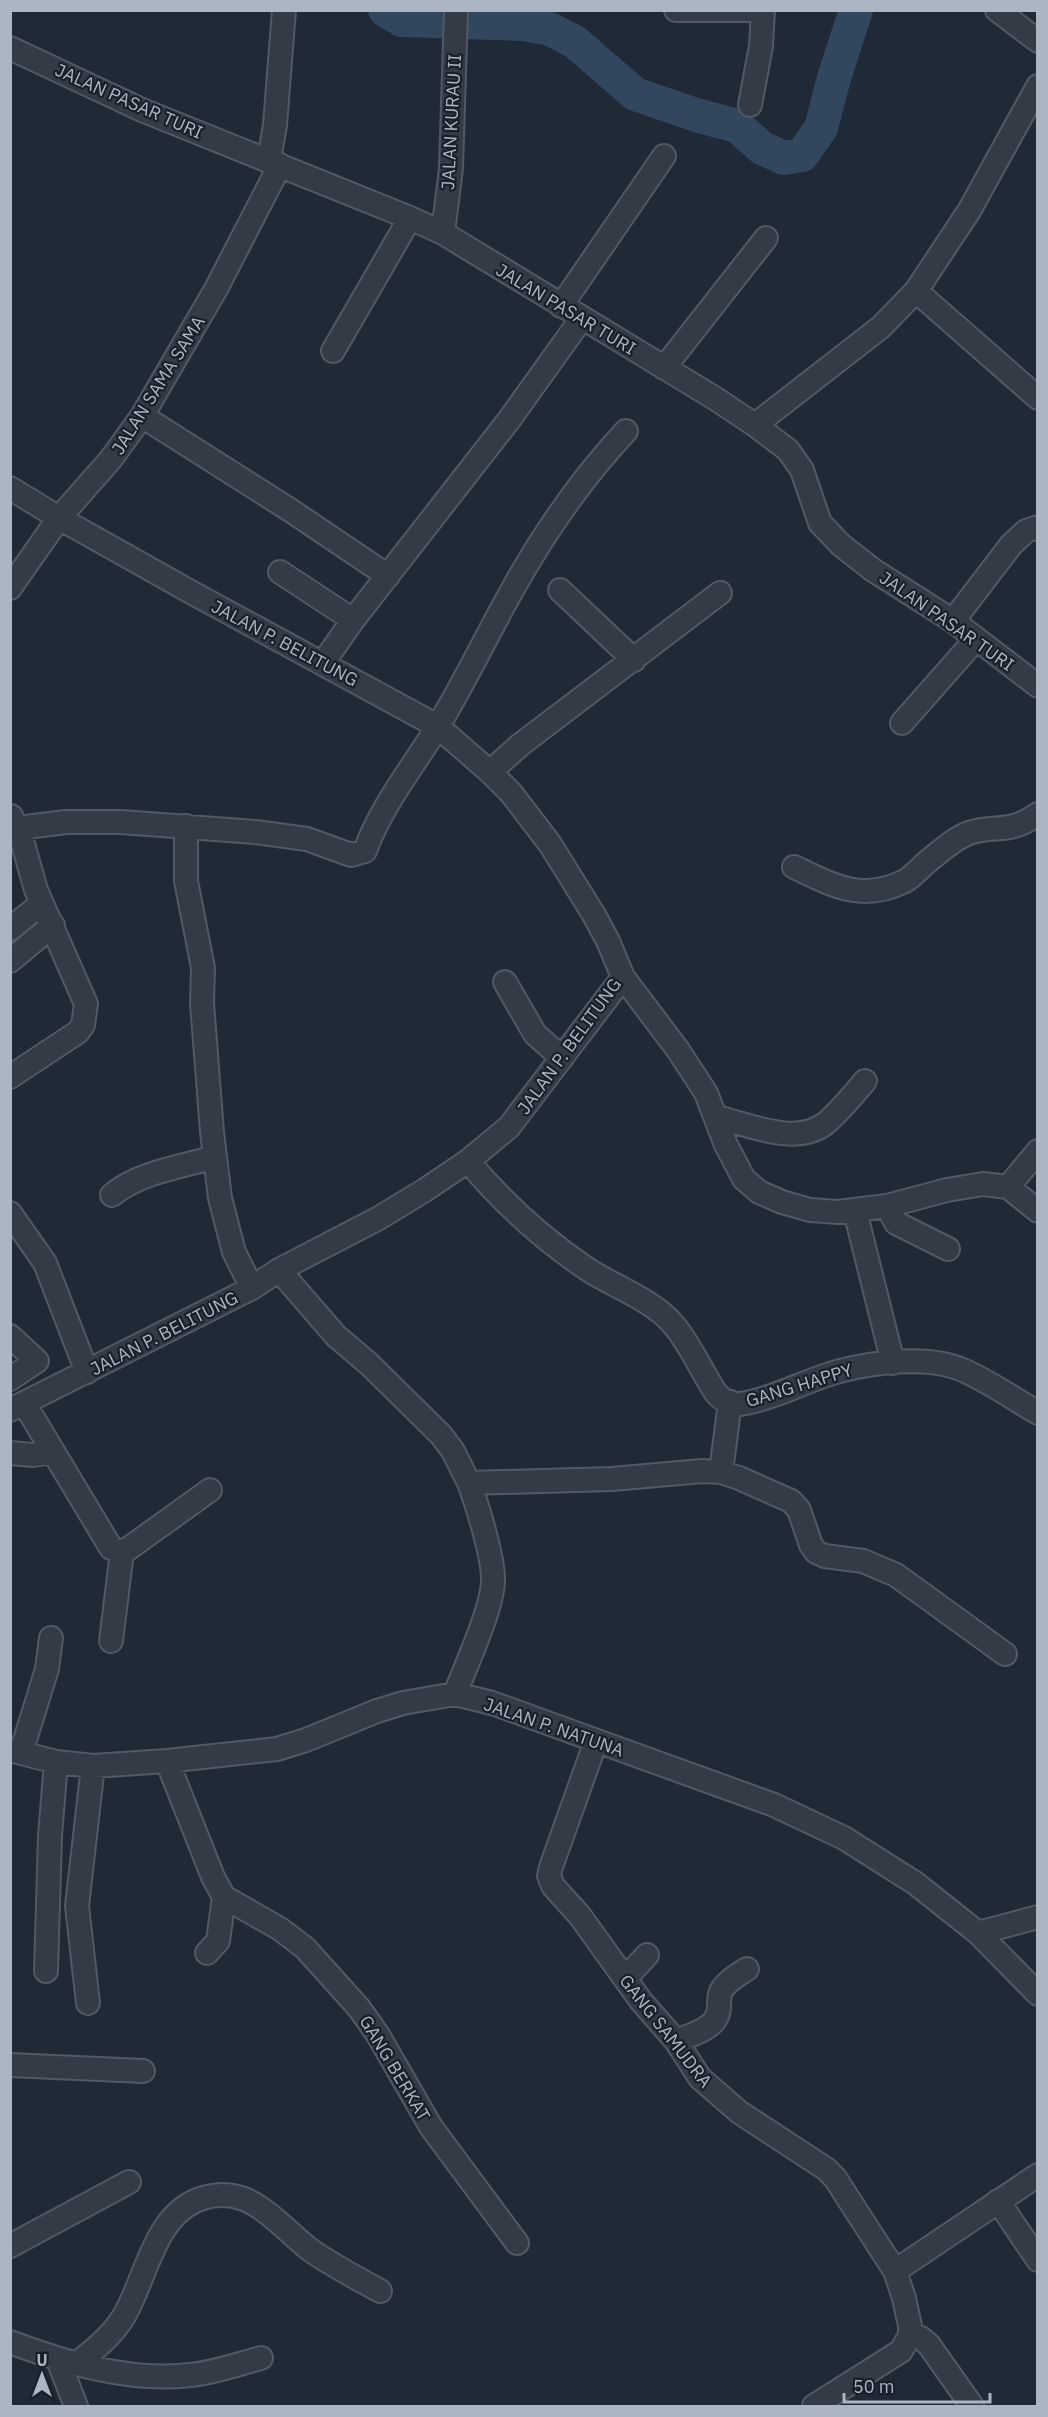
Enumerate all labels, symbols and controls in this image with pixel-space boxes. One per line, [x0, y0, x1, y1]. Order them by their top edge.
street label: JALAN KURAU II [436, 54, 466, 190]
street label: JALAN PASAR TURI [52, 58, 206, 144]
street label: JALAN PASAR TURI [492, 258, 640, 360]
street label: JALAN SAMA SAMA [106, 311, 210, 459]
street label: JALAN PASAR TURI [875, 566, 1019, 676]
street label: JALAN P. BELITUNG [208, 595, 362, 691]
street label: JALAN P. BELITUNG [512, 973, 626, 1119]
street label: JALAN P. BELITUNG [86, 1286, 242, 1380]
street label: GANG HAPPY [743, 1358, 855, 1412]
street label: JALAN P. NATUNA [481, 1692, 627, 1762]
street label: GANG SAMUDRA [615, 1970, 718, 2093]
street label: GANG BERKAT [354, 2011, 436, 2125]
north arrow [12, 2345, 72, 2405]
text: U [36, 2350, 48, 2370]
scale bar [844, 2366, 990, 2404]
text: 50 m [853, 2375, 895, 2398]

